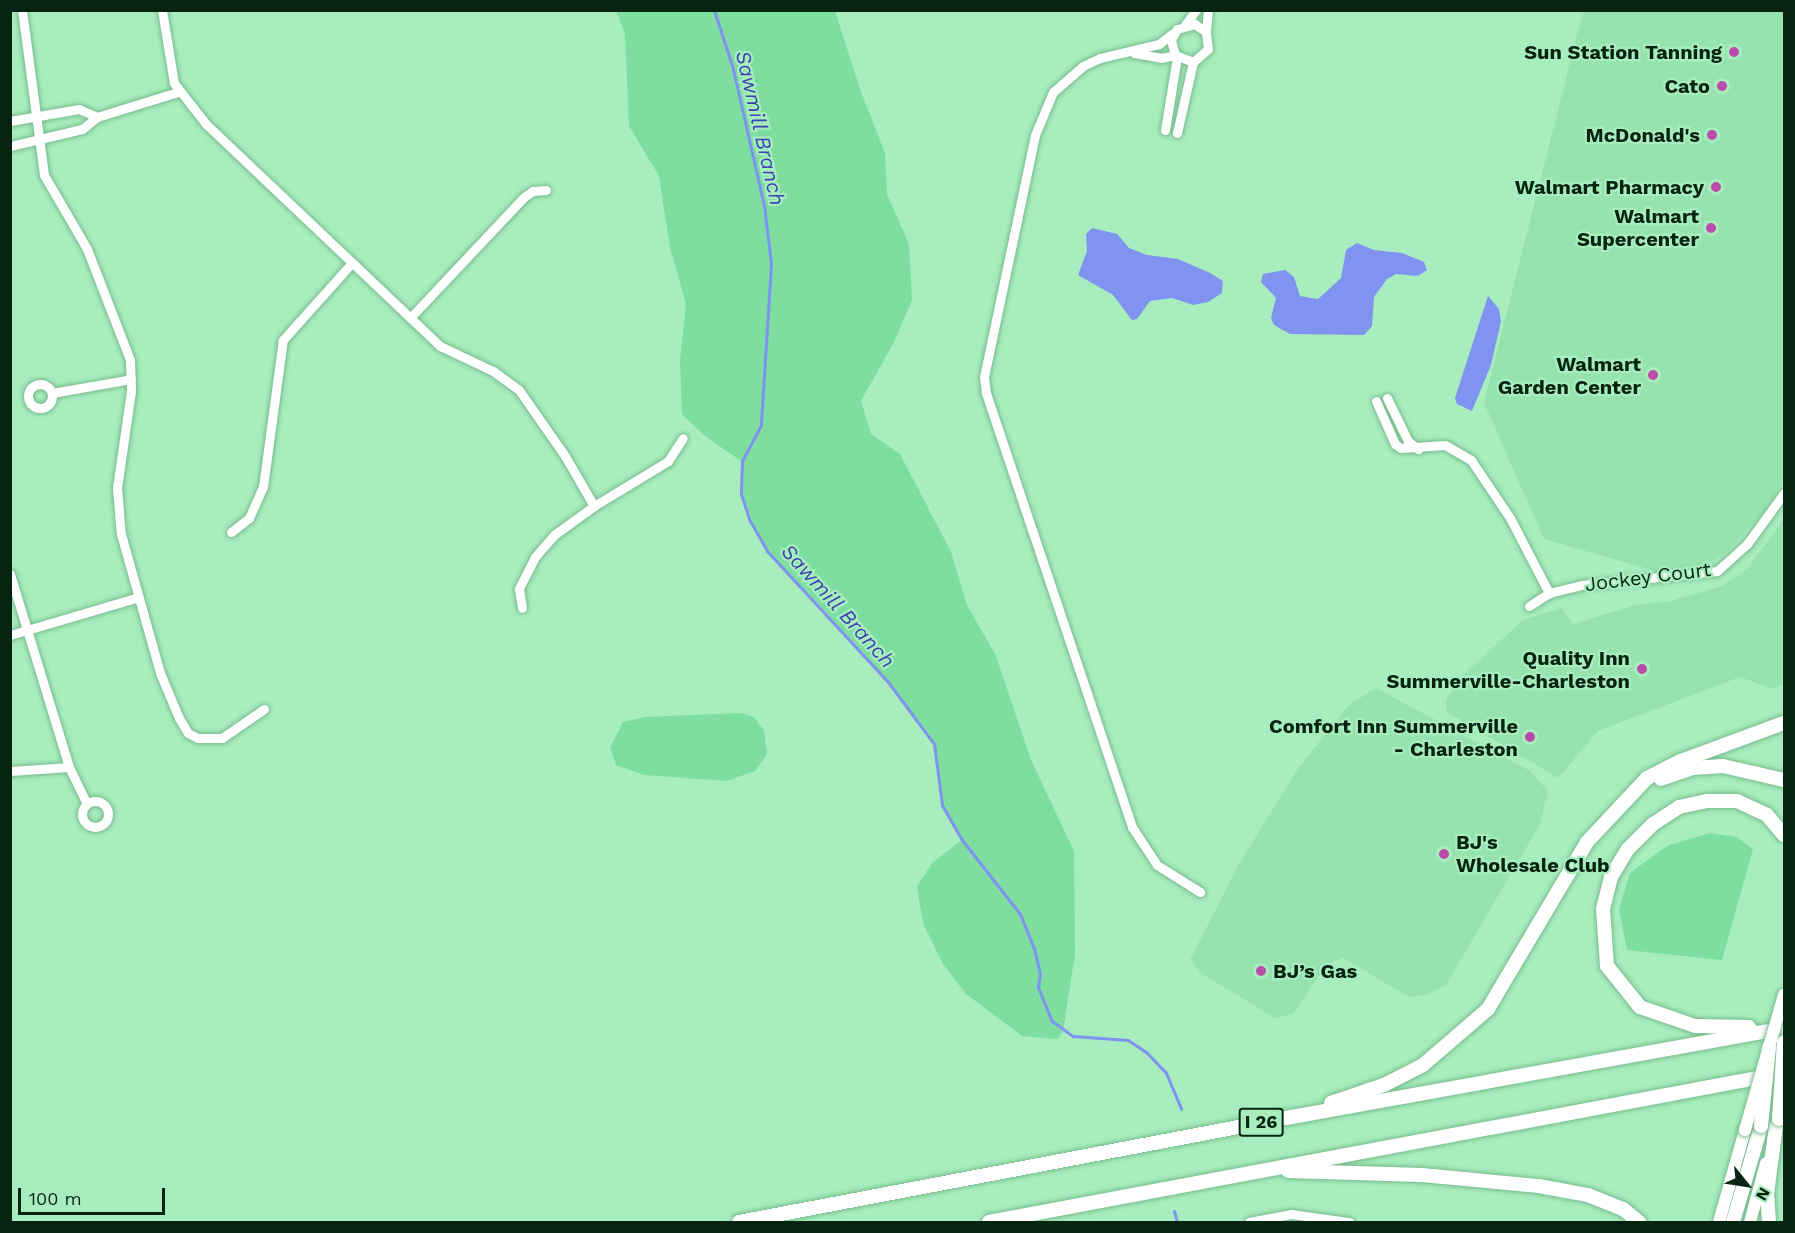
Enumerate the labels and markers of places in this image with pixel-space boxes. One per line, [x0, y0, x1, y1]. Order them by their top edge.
place label: Sun Station Tanning [1524, 40, 1722, 64]
marker: Sun Station Tanning [1727, 45, 1741, 59]
place label: Cato [1664, 74, 1710, 98]
marker: Cato [1715, 79, 1729, 93]
place label: McDonald's [1586, 123, 1700, 147]
marker: McDonald's [1705, 128, 1719, 142]
place label: Walmart Pharmacy [1515, 175, 1704, 199]
marker: Walmart Pharmacy [1709, 180, 1723, 194]
place label: Walmart Supercenter [1577, 204, 1699, 251]
marker: Walmart Supercenter [1704, 221, 1718, 235]
place label: Walmart Garden Center [1498, 352, 1641, 399]
marker: Walmart Garden Center [1646, 368, 1660, 382]
place label: Quality Inn Summerville-Charleston [1387, 646, 1630, 693]
marker: Quality Inn Summerville-Charleston [1635, 662, 1649, 676]
place label: Comfort Inn Summerville - Charleston [1269, 714, 1518, 761]
marker: Comfort Inn Summerville - Charleston [1523, 730, 1537, 744]
place label: BJ's Wholesale Club [1456, 831, 1610, 878]
marker: BJ's Wholesale Club [1437, 847, 1451, 861]
place label: BJ’s Gas [1273, 959, 1357, 983]
marker: BJ’s Gas [1254, 964, 1268, 978]

